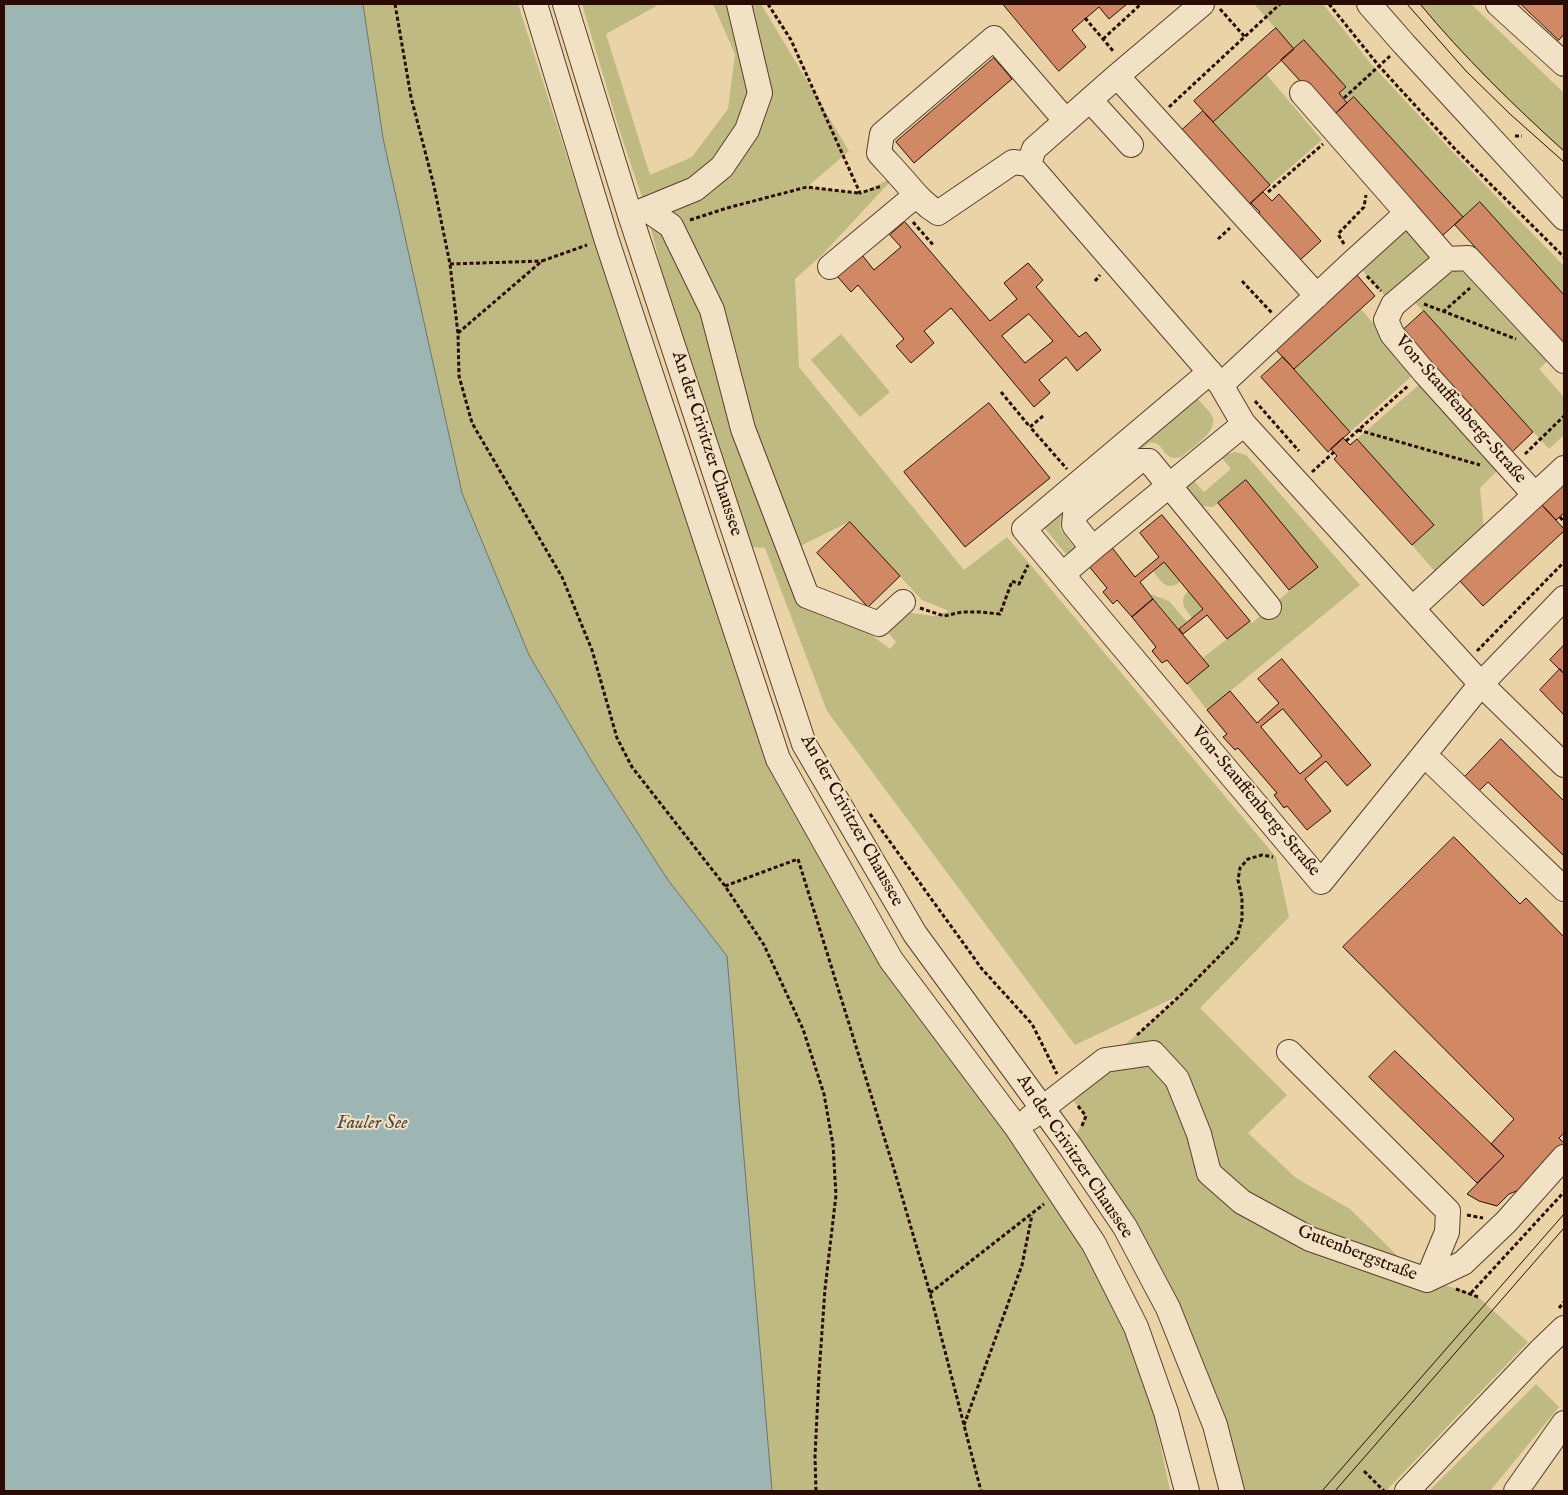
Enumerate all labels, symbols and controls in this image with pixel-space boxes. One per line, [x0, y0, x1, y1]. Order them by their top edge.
street label: Von-Stauffenberg-Straße [1390, 331, 1530, 489]
street label: An der Crivitzer Chaussee [666, 349, 746, 539]
street label: Von-Stauffenberg-Straße [1186, 723, 1324, 881]
street label: An der Crivitzer Chaussee [795, 731, 907, 911]
street label: An der Crivitzer Chaussee [1011, 1071, 1137, 1243]
water label: Fauler See [336, 1113, 408, 1135]
street label: Gutenbergstraße [1294, 1221, 1420, 1287]

